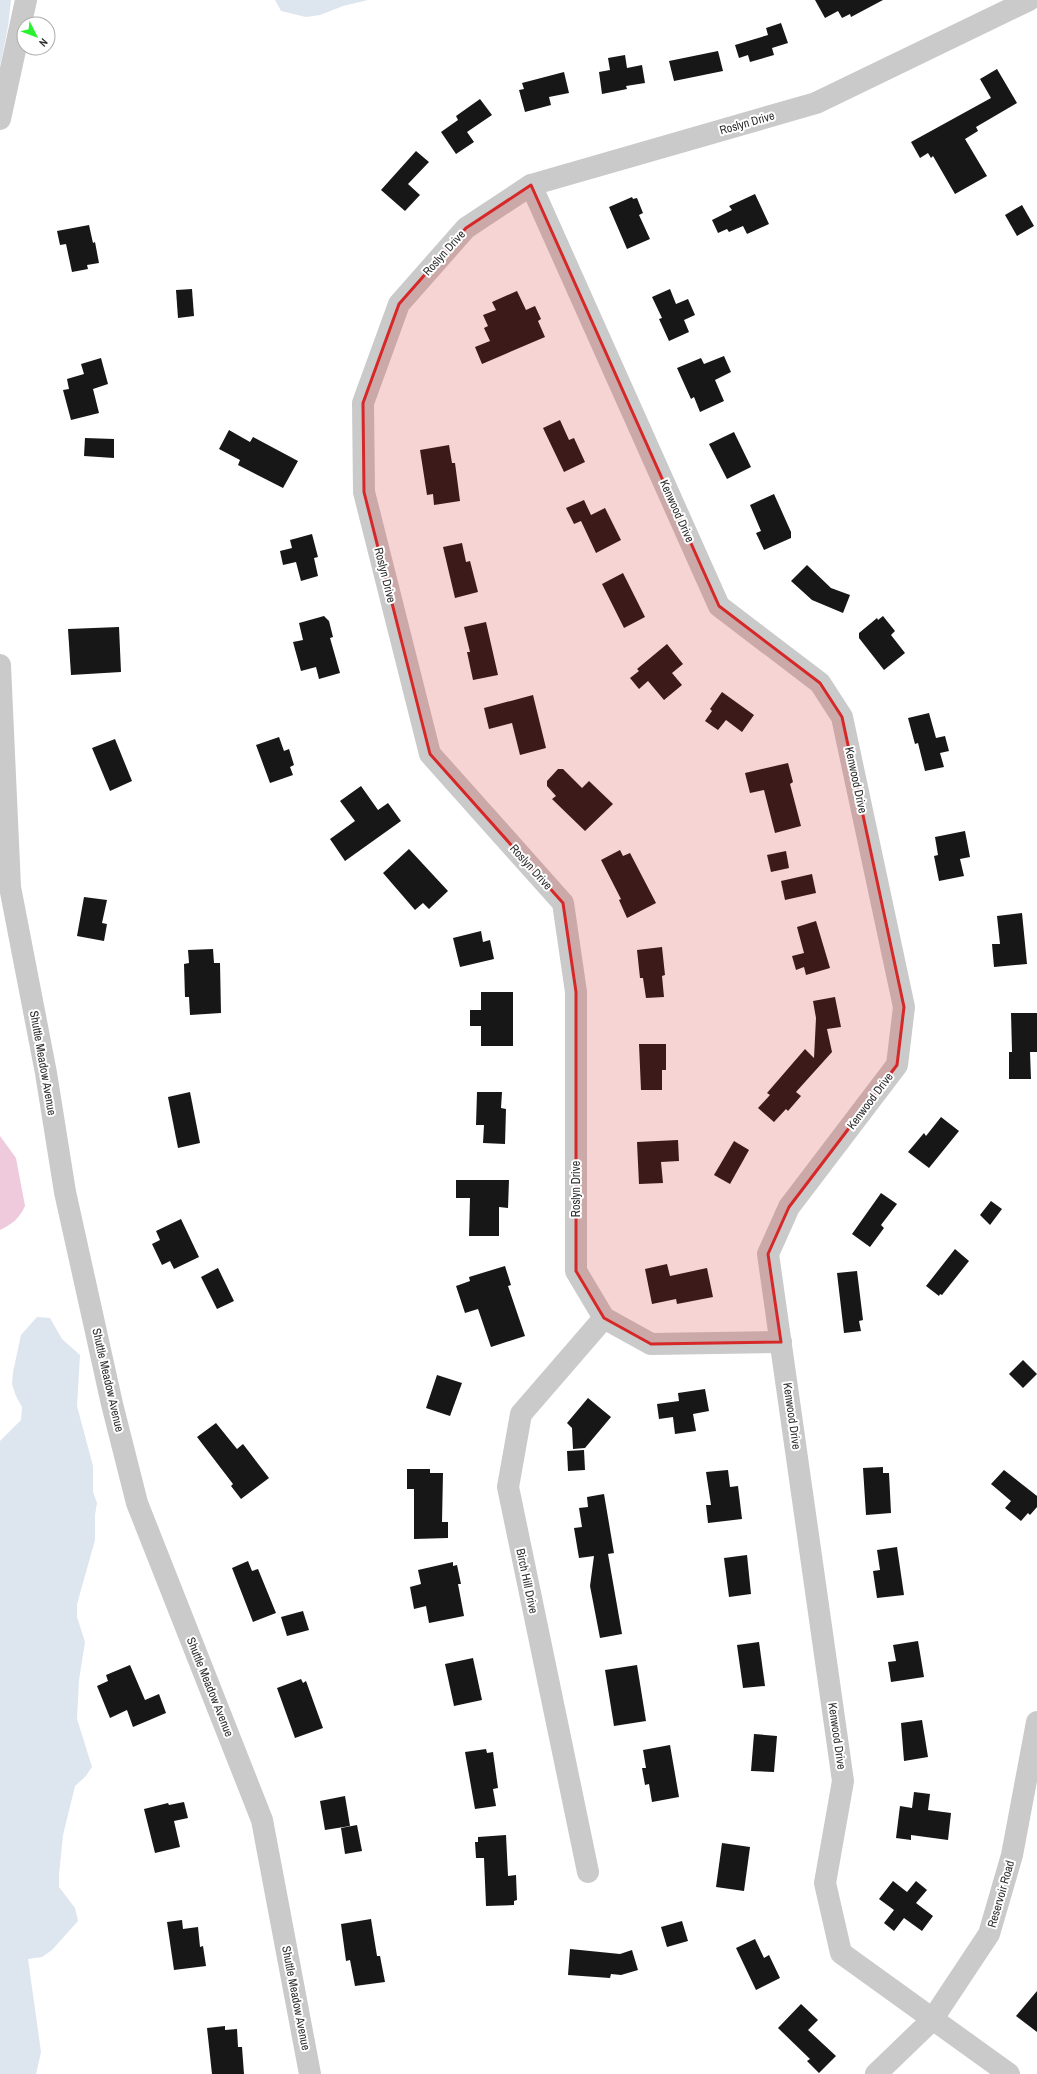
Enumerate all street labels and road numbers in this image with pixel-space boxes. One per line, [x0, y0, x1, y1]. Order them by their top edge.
street label: Roslyn Drive [718, 108, 776, 138]
street label: Roslyn Drive [419, 227, 469, 279]
street label: Kenwood Drive [656, 477, 698, 545]
street label: Roslyn Drive [370, 546, 400, 604]
street label: Kenwood Drive [841, 745, 871, 815]
street label: Roslyn Drive [506, 841, 556, 893]
street label: Shuttle Meadow Avenue [26, 1009, 60, 1117]
street label: Kenwood Drive [843, 1069, 897, 1133]
street label: Roslyn Drive [568, 1161, 584, 1217]
street label: Shuttle Meadow Avenue [88, 1327, 128, 1433]
street label: Kenwood Drive [779, 1382, 805, 1450]
street label: Birch Hill Drive [512, 1547, 542, 1615]
street label: Shuttle Meadow Avenue [183, 1635, 237, 1739]
street label: Kenwood Drive [824, 1702, 850, 1770]
street label: Reservoir Road [984, 1859, 1018, 1929]
street label: Shuttle Meadow Avenue [278, 1944, 314, 2052]

